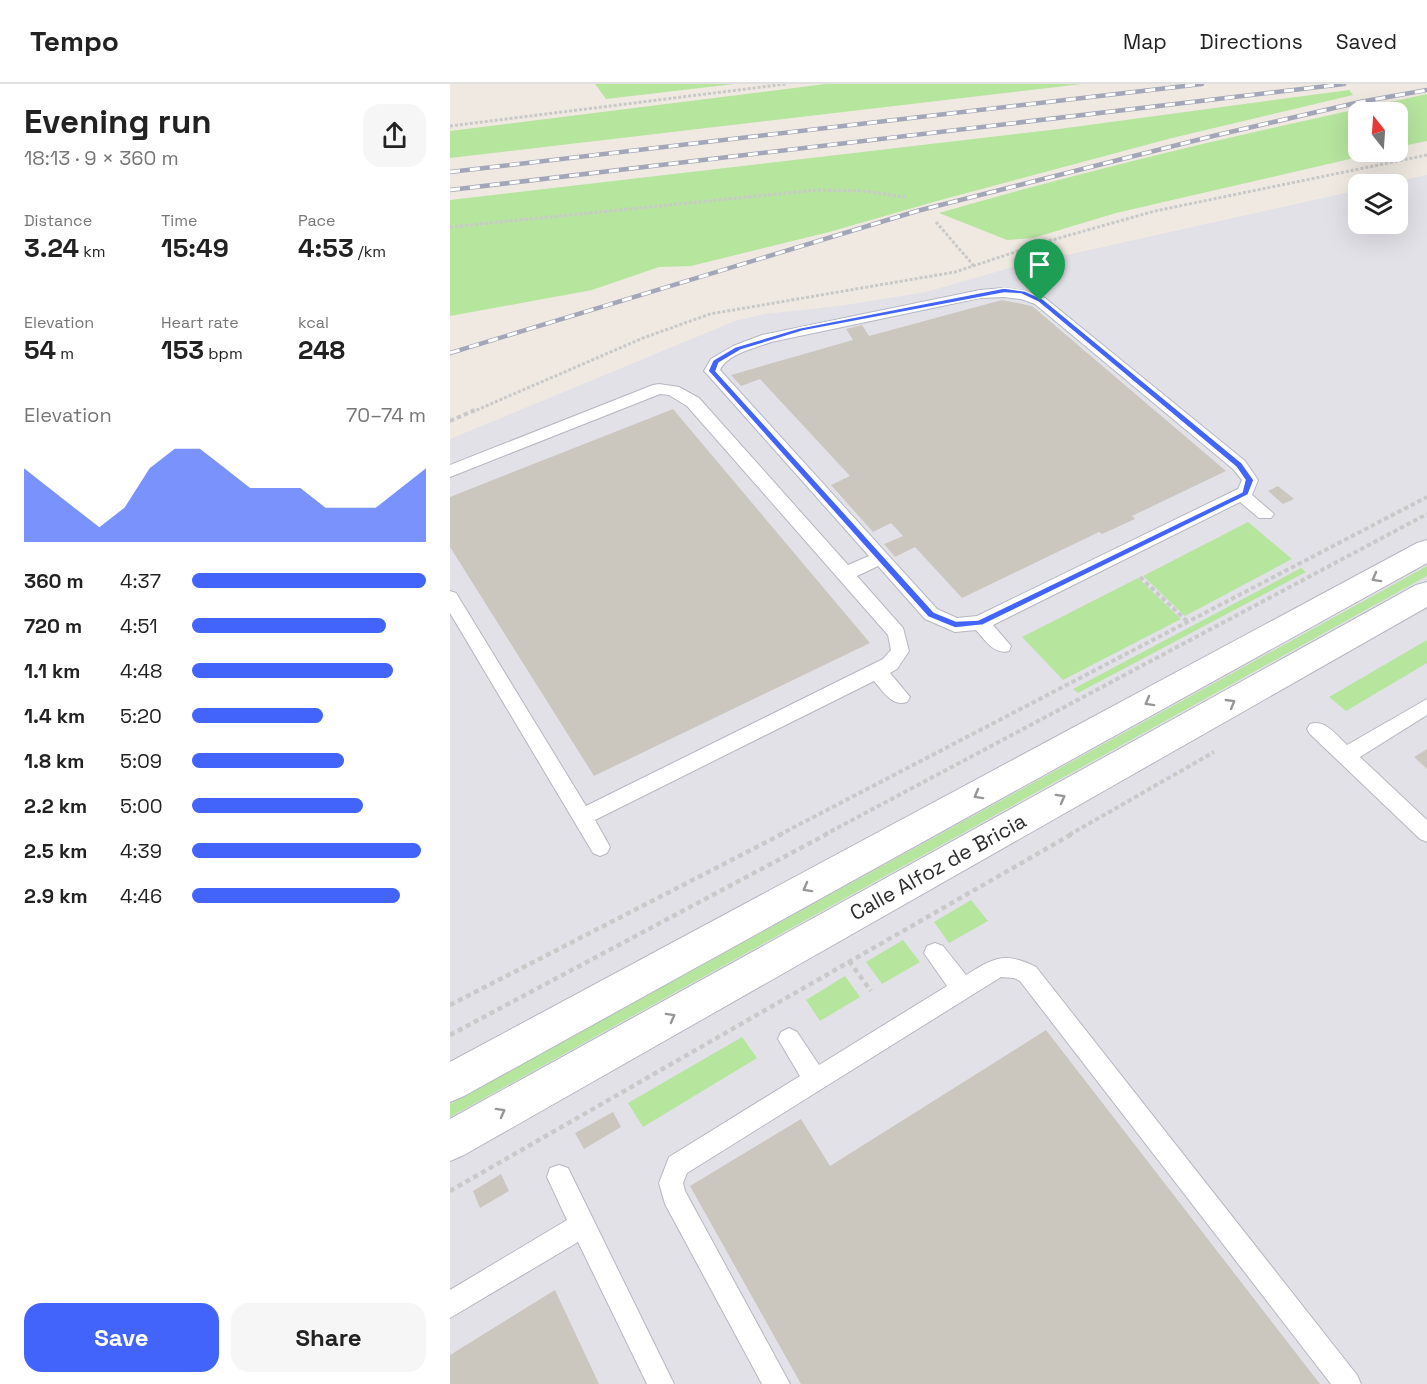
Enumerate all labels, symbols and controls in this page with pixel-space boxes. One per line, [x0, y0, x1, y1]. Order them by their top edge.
text: Tempo [30, 23, 119, 59]
text: Map [1123, 28, 1167, 55]
text: Directions [1200, 28, 1303, 55]
text: Saved [1336, 28, 1397, 55]
text: Evening run [24, 101, 212, 143]
north arrow [1348, 102, 1408, 162]
map controls [1348, 102, 1408, 234]
button: share [363, 104, 426, 167]
text: 18:13 · 9 × 360 m [24, 145, 179, 171]
button: layers [1348, 174, 1408, 234]
text: Distance [24, 210, 92, 231]
text: Time [161, 210, 197, 231]
text: Pace [298, 210, 335, 231]
text: 3.24 [24, 231, 79, 265]
text: 15:49 [161, 231, 229, 265]
text: 4:53 [298, 231, 354, 265]
pin [1014, 239, 1065, 301]
text: km [79, 241, 106, 262]
text: /km [354, 241, 386, 262]
icon: arrive [1023, 248, 1056, 281]
text: Elevation [24, 312, 94, 333]
text: Heart rate [161, 312, 239, 333]
text: kcal [298, 312, 329, 333]
text: 54 [24, 333, 56, 367]
text: 153 [161, 333, 204, 367]
text: 248 [298, 333, 345, 367]
text: m [56, 343, 74, 364]
text: bpm [204, 343, 243, 364]
text: Elevation [24, 402, 112, 428]
text: 70–74 m [346, 402, 426, 428]
text: 360 m [24, 568, 84, 594]
text: 4:37 [120, 568, 161, 594]
one-way arrow [1371, 571, 1382, 582]
text: 720 m [24, 613, 82, 639]
text: 4:51 [120, 613, 158, 639]
text: 1.1 km [24, 658, 80, 684]
text: 4:48 [120, 658, 163, 684]
one-way arrow [1145, 695, 1156, 706]
one-way arrow [1225, 699, 1235, 710]
text: 1.4 km [24, 703, 85, 729]
text: 5:20 [120, 703, 162, 729]
text: 1.8 km [24, 748, 84, 774]
text: 5:09 [120, 748, 162, 774]
one-way arrow [974, 788, 984, 799]
text: 2.2 km [24, 793, 87, 819]
text: 5:00 [120, 793, 163, 819]
one-way arrow [1055, 794, 1065, 805]
street label: Calle Alfoz de Bricia [845, 807, 1031, 926]
text: 2.5 km [24, 838, 87, 864]
text: 4:39 [120, 838, 162, 864]
one-way arrow [803, 881, 813, 892]
text: 2.9 km [24, 883, 88, 909]
text: 4:46 [120, 883, 162, 909]
one-way arrow [665, 1013, 675, 1024]
one-way arrow [495, 1108, 505, 1120]
button: Save [24, 1303, 219, 1372]
button: Share [231, 1303, 426, 1372]

